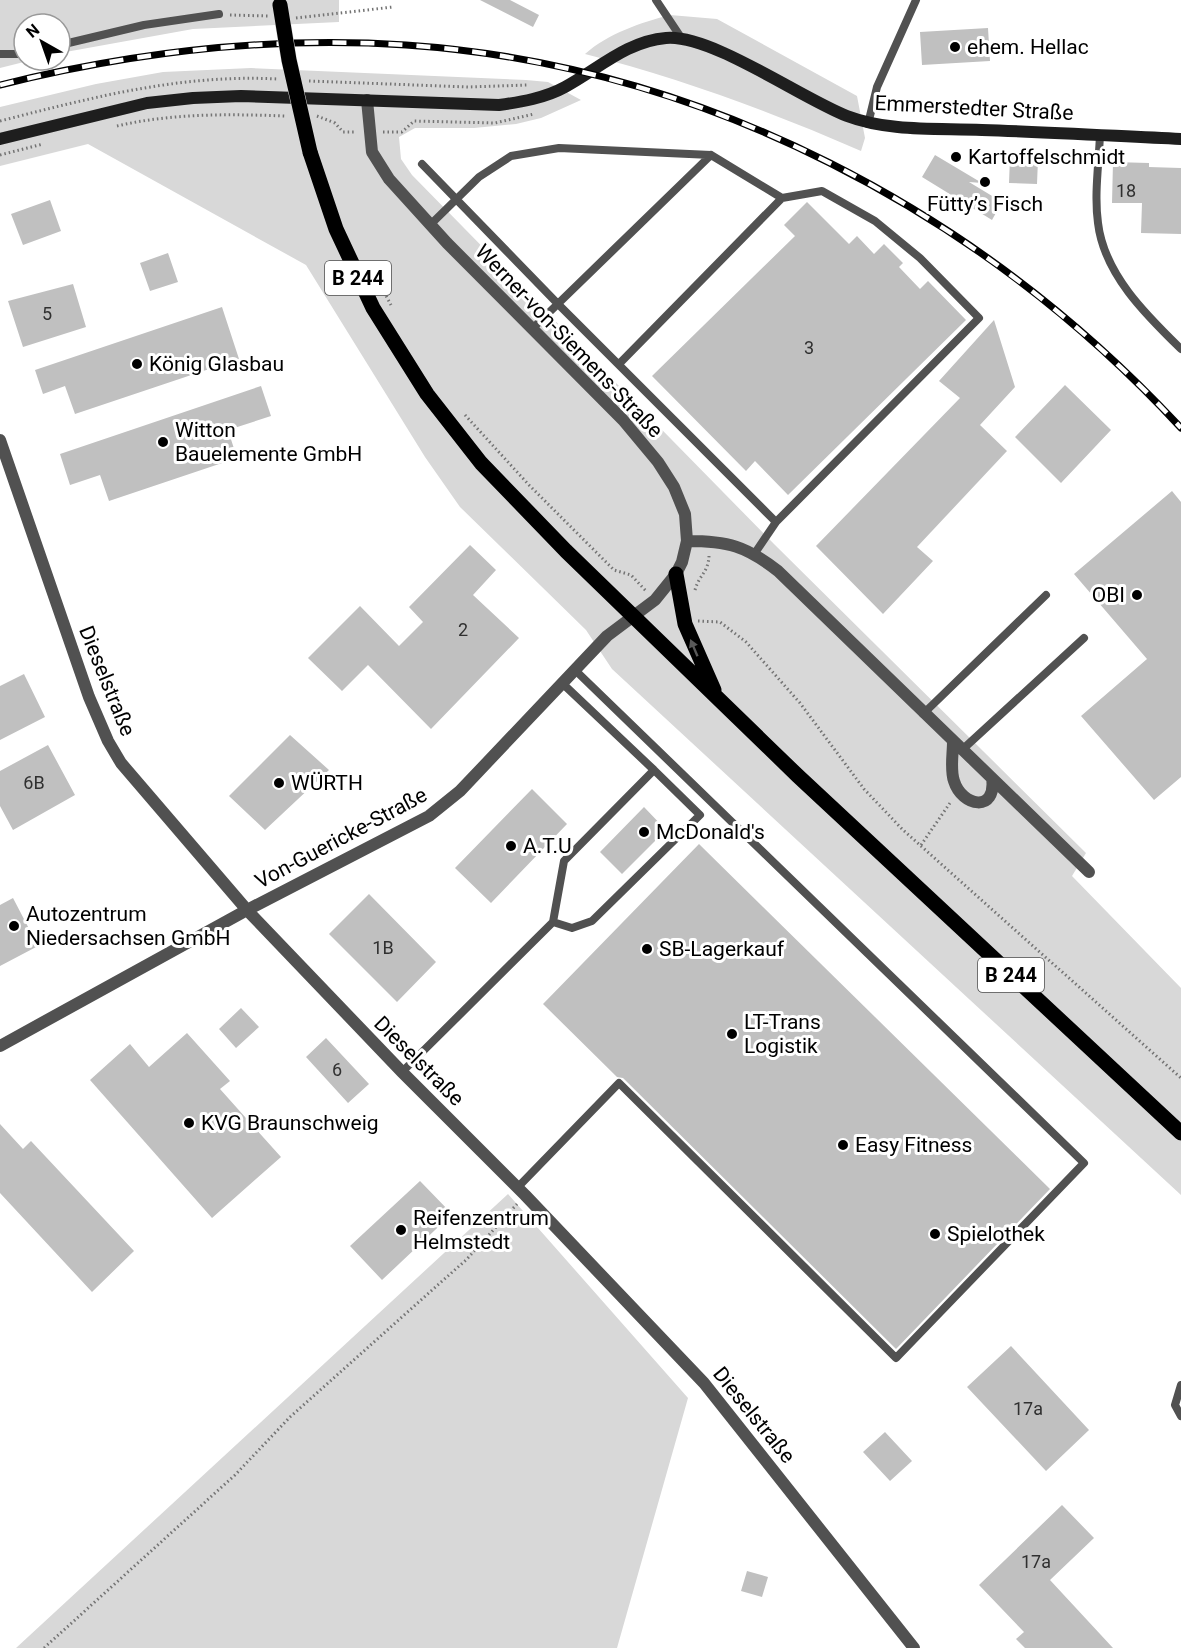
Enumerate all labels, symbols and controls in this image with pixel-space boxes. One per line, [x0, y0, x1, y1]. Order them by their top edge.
north arrow [12, 12, 72, 72]
text: N [22, 20, 43, 42]
place label: ehem. Hellac [967, 35, 1089, 59]
marker: ehem. Hellac [948, 40, 962, 54]
street label: Emmerstedter Straße [874, 91, 1074, 125]
place label: Kartoffelschmidt [968, 145, 1125, 169]
marker: Kartoffelschmidt [949, 150, 963, 164]
marker: Fütty’s Fisch [978, 175, 992, 189]
house number: 18 [1116, 180, 1136, 201]
place label: Fütty’s Fisch [927, 192, 1043, 216]
street label: Werner-von-Siemens-Straße [470, 239, 668, 443]
road number: B 244 [325, 261, 391, 295]
house number: 5 [42, 303, 52, 324]
house number: 3 [804, 337, 814, 358]
place label: König Glasbau [149, 352, 284, 376]
marker: König Glasbau [130, 357, 144, 371]
place label: Witton Bauelemente GmbH [175, 418, 362, 466]
marker: Witton Bauelemente GmbH [156, 435, 170, 449]
place label: OBI [1092, 583, 1125, 607]
marker: OBI [1130, 588, 1144, 602]
house number: 2 [458, 619, 468, 640]
street label: Dieselstraße [74, 622, 140, 740]
one-way arrow [689, 638, 699, 656]
place label: WÜRTH [291, 771, 363, 795]
house number: 6B [23, 772, 45, 793]
marker: WÜRTH [272, 776, 286, 790]
street label: Von-Guericke-Straße [251, 783, 431, 893]
place label: McDonald's [656, 820, 765, 844]
marker: McDonald's [637, 825, 651, 839]
place label: A.T.U [523, 834, 572, 858]
marker: A.T.U [504, 839, 518, 853]
place label: Autozentrum Niedersachsen GmbH [26, 902, 230, 950]
marker: Autozentrum Niedersachsen GmbH [7, 919, 21, 933]
house number: 1B [372, 937, 394, 958]
place label: SB-Lagerkauf [659, 937, 785, 961]
marker: SB-Lagerkauf [640, 942, 654, 956]
road number: B 244 [978, 958, 1044, 992]
place label: LT-Trans Logistik [744, 1010, 821, 1058]
street label: Dieselstraße [369, 1011, 469, 1111]
marker: LT-Trans Logistik [725, 1027, 739, 1041]
house number: 6 [332, 1059, 342, 1080]
place label: KVG Braunschweig [201, 1111, 379, 1135]
marker: KVG Braunschweig [182, 1116, 196, 1130]
place label: Easy Fitness [855, 1133, 972, 1157]
marker: Easy Fitness [836, 1138, 850, 1152]
place label: Reifenzentrum Helmstedt [413, 1206, 549, 1254]
place label: Spielothek [947, 1222, 1045, 1246]
marker: Reifenzentrum Helmstedt [394, 1223, 408, 1237]
marker: Spielothek [928, 1227, 942, 1241]
street label: Dieselstraße [708, 1362, 800, 1468]
house number: 17a [1013, 1398, 1043, 1419]
house number: 17a [1021, 1551, 1051, 1572]

